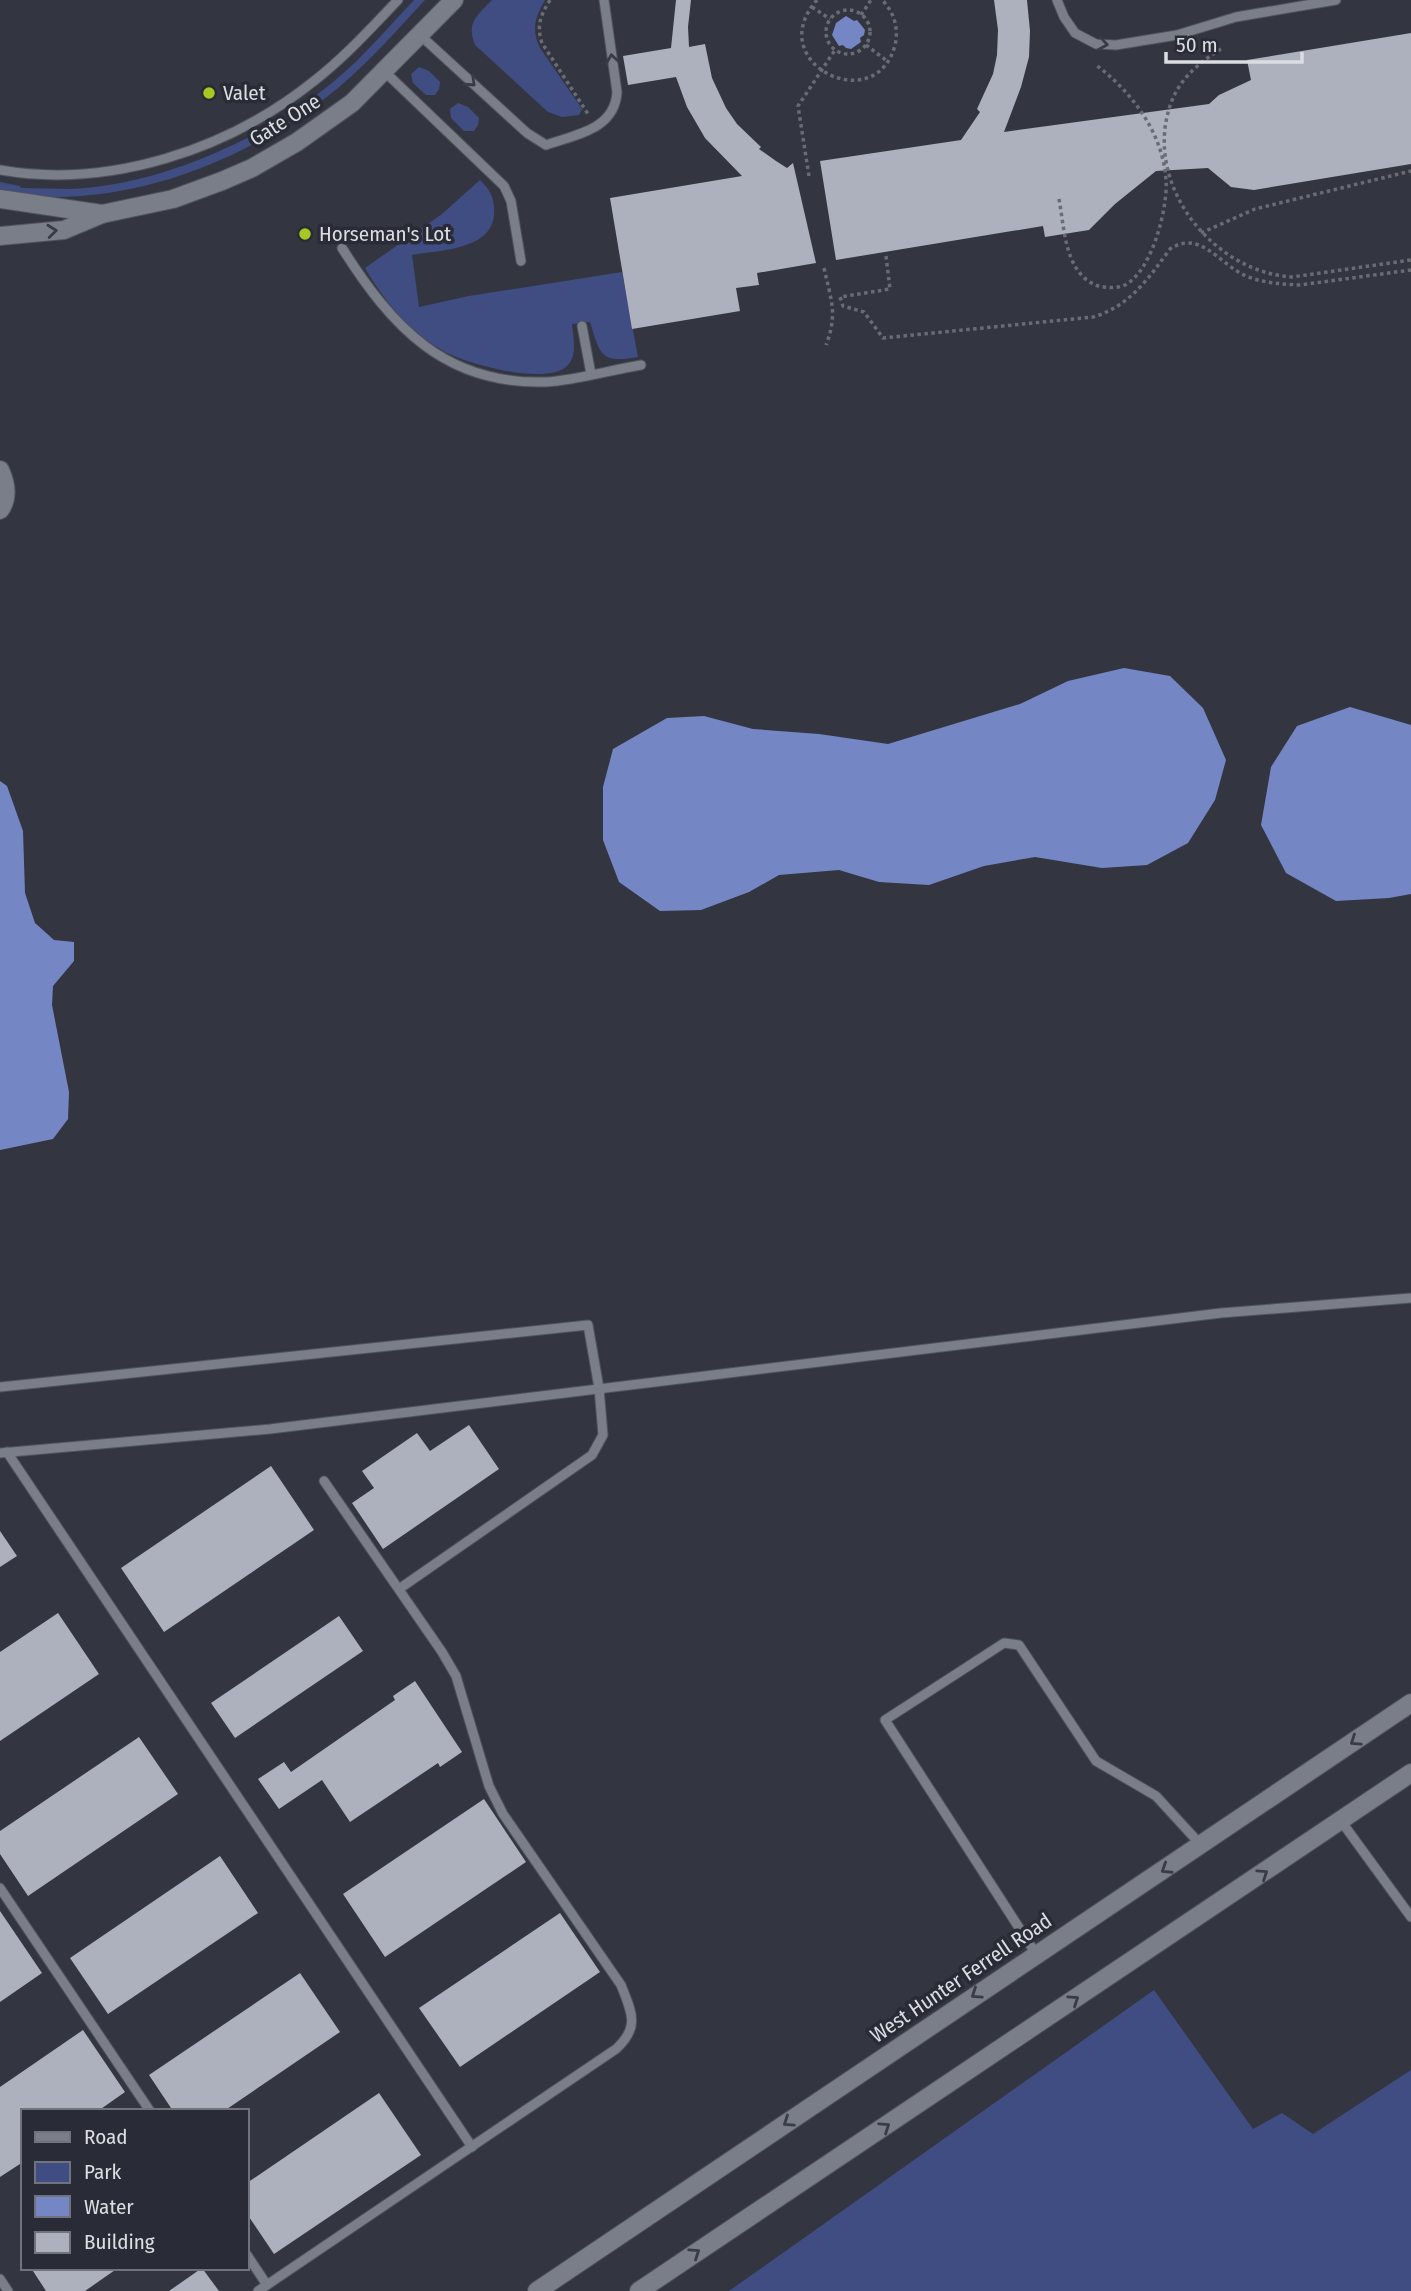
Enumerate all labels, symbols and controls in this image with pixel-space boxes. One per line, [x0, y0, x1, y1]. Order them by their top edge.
scale bar [1166, 21, 1302, 65]
text: 50 m [1176, 32, 1218, 58]
one-way arrow [1097, 36, 1109, 51]
one-way arrow [605, 53, 620, 65]
one-way arrow [463, 74, 476, 86]
place label: Valet [223, 80, 266, 106]
marker: Valet [201, 85, 217, 101]
street label: Gate One [245, 88, 325, 152]
place label: Horseman's Lot [319, 221, 451, 247]
one-way arrow [47, 224, 58, 239]
marker: Horseman's Lot [297, 226, 313, 242]
one-way arrow [1349, 1733, 1362, 1746]
one-way arrow [1161, 1860, 1174, 1873]
one-way arrow [1255, 1870, 1268, 1882]
street label: West Hunter Ferrell Road [865, 1908, 1057, 2048]
one-way arrow [971, 1986, 984, 1999]
one-way arrow [1066, 1996, 1079, 2009]
legend [21, 2109, 248, 2270]
one-way arrow [783, 2113, 796, 2126]
one-way arrow [877, 2122, 890, 2135]
text: Road [84, 2124, 128, 2150]
text: Park [84, 2159, 122, 2185]
text: Water [84, 2194, 134, 2220]
text: Building [84, 2229, 155, 2255]
one-way arrow [688, 2248, 701, 2261]

